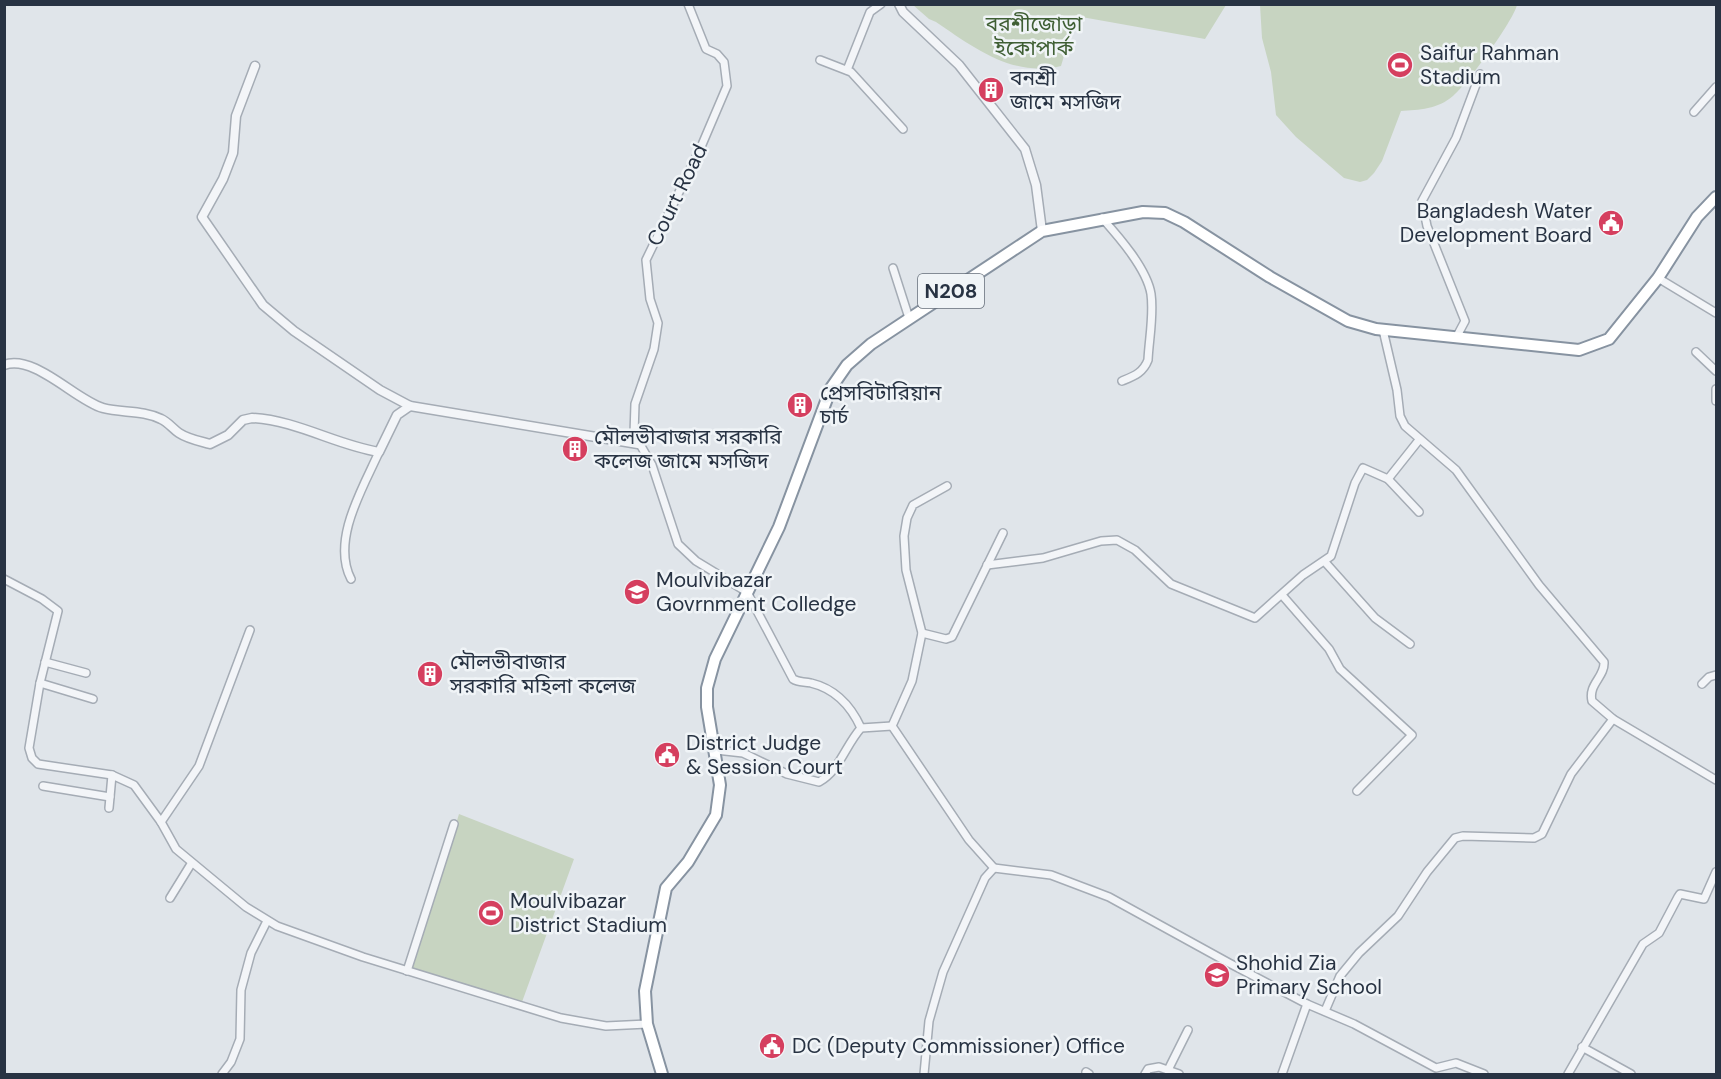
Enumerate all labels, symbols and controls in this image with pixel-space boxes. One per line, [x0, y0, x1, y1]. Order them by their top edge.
park label: বরশীজোড়া ইকোপার্ক [985, 10, 1083, 62]
place label: Saifur Rahman Stadium [1420, 39, 1559, 91]
sports icon: Saifur Rahman Stadium [1385, 50, 1415, 80]
place label: বনশ্রী জামে মসজিদ [1009, 64, 1121, 116]
building icon: বনশ্রী জামে মসজিদ [976, 75, 1006, 105]
street label: Court Road [640, 139, 714, 251]
place label: Bangladesh Water Development Board [1400, 197, 1592, 249]
public building icon: Bangladesh Water Development Board [1596, 208, 1626, 238]
road number: N208 [918, 274, 984, 308]
place label: প্রেসবিটারিয়ান চার্চ [819, 379, 942, 431]
building icon: প্রেসবিটারিয়ান চার্চ [785, 390, 815, 420]
place label: মৌলভীবাজার সরকারি কলেজ জামে মসজিদ [593, 423, 782, 475]
building icon: মৌলভীবাজার সরকারি কলেজ জামে মসজিদ [560, 434, 590, 464]
place label: Moulvibazar Govrnment Colledge [656, 566, 857, 618]
school or university icon: Moulvibazar Govrnment Colledge [622, 577, 652, 607]
place label: মৌলভীবাজার সরকারি মহিলা কলেজ [449, 648, 637, 700]
building icon: মৌলভীবাজার সরকারি মহিলা কলেজ [415, 659, 445, 689]
place label: District Judge & Session Court [686, 729, 843, 781]
public building icon: District Judge & Session Court [652, 740, 682, 770]
place label: Moulvibazar District Stadium [510, 887, 667, 939]
sports icon: Moulvibazar District Stadium [476, 898, 506, 928]
place label: Shohid Zia Primary School [1236, 949, 1382, 1001]
school or university icon: Shohid Zia Primary School [1202, 960, 1232, 990]
public building icon: DC (Deputy Commissioner) Office [757, 1031, 787, 1061]
place label: DC (Deputy Commissioner) Office [792, 1032, 1125, 1060]

